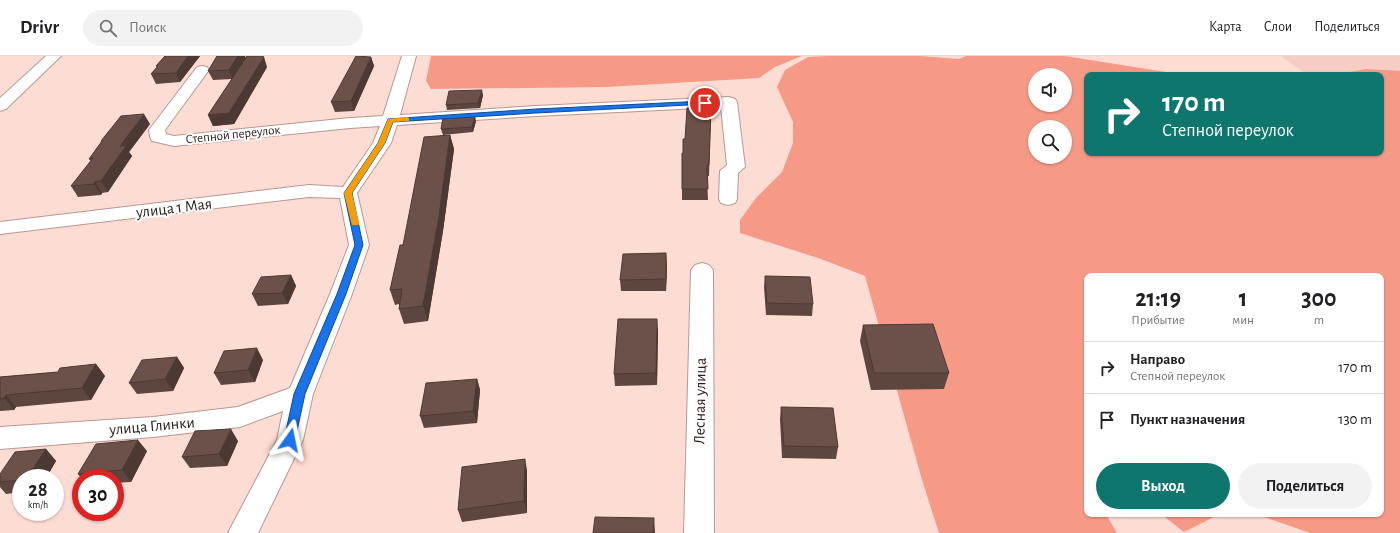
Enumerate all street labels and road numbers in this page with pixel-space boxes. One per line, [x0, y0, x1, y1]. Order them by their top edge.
street label: Степной переулок [185, 124, 281, 146]
street label: улица 1 Мая [134, 195, 213, 222]
street label: Лесная улица [691, 357, 710, 445]
street label: улица Глинки [108, 414, 196, 439]

